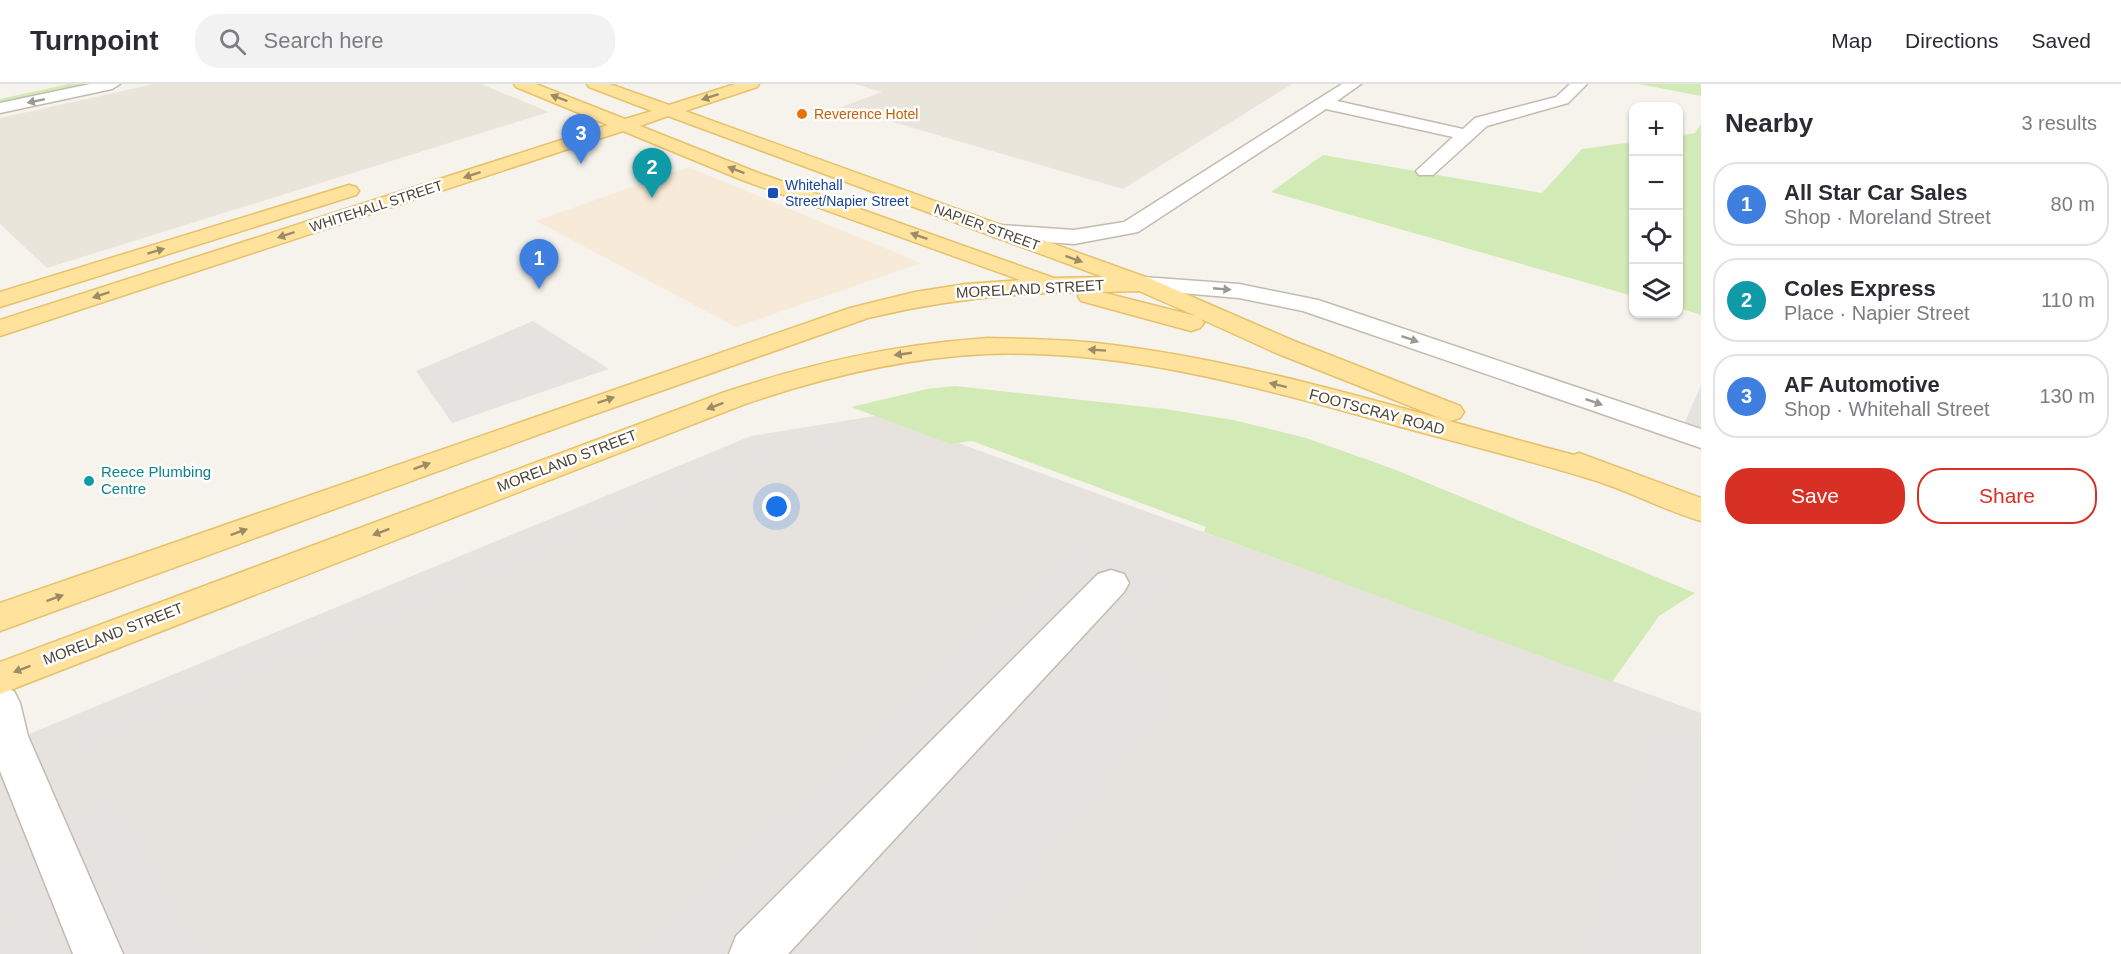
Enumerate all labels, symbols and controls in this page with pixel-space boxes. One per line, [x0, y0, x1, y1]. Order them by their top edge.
search box [195, 14, 615, 68]
text: Turnpoint [30, 25, 159, 56]
icon: search [216, 25, 249, 58]
text: Search here [264, 28, 383, 53]
text: Map [1831, 29, 1872, 52]
text: Directions [1905, 29, 1998, 52]
text: Saved [2031, 29, 2091, 52]
one-way arrow [549, 93, 567, 103]
one-way arrow [701, 93, 719, 103]
one-way arrow [26, 97, 45, 106]
map controls [1629, 102, 1683, 318]
button: + [1629, 102, 1683, 156]
place label: Reverence Hotel [814, 106, 918, 122]
marker: Reverence Hotel [795, 107, 809, 121]
text: Nearby [1725, 108, 1813, 138]
text: 3 results [2021, 112, 2097, 134]
pin: 3 [562, 115, 600, 164]
pin: 2 [632, 148, 672, 198]
button: − [1629, 156, 1683, 210]
one-way arrow [727, 165, 745, 175]
one-way arrow [463, 171, 481, 180]
street label: WHITEHALL STREET [308, 177, 445, 235]
place label: Whitehall Street/Napier Street [785, 177, 909, 209]
text: All Star Car Sales [1784, 180, 1967, 205]
marker: Whitehall Street/Napier Street [766, 186, 780, 200]
text: 1 [1741, 193, 1752, 215]
text: 80 m [2051, 193, 2095, 215]
street label: NAPIER STREET [932, 200, 1042, 254]
text: Shop · Moreland Street [1784, 206, 1991, 228]
button: locate [1629, 210, 1683, 264]
one-way arrow [277, 231, 295, 240]
one-way arrow [910, 231, 928, 241]
pin: 1 [520, 240, 558, 289]
one-way arrow [147, 246, 165, 255]
one-way arrow [1066, 254, 1084, 264]
button: layers [1629, 264, 1683, 318]
street label: MORELAND STREET [955, 276, 1104, 301]
text: Coles Express [1784, 276, 1936, 301]
one-way arrow [1213, 284, 1232, 294]
text: 2 [1741, 289, 1752, 311]
text: 110 m [2041, 289, 2095, 311]
one-way arrow [92, 291, 110, 300]
text: Place · Napier Street [1784, 302, 1970, 324]
one-way arrow [1401, 335, 1419, 345]
one-way arrow [1088, 346, 1107, 355]
one-way arrow [893, 350, 912, 359]
text: AF Automotive [1784, 372, 1940, 397]
one-way arrow [1269, 380, 1287, 390]
street label: FOOTSCRAY ROAD [1308, 385, 1447, 438]
text: 3 [1741, 385, 1752, 407]
text: 130 m [2039, 385, 2095, 407]
one-way arrow [597, 395, 615, 405]
one-way arrow [1586, 398, 1604, 408]
text: Shop · Whitehall Street [1784, 398, 1990, 420]
one-way arrow [706, 401, 724, 411]
street label: MORELAND STREET [495, 426, 639, 495]
one-way arrow [413, 460, 431, 470]
place label: Reece Plumbing Centre [101, 463, 211, 497]
button: Save [1725, 468, 1905, 524]
button: Share [1917, 468, 2097, 524]
marker: Reece Plumbing Centre [82, 474, 96, 488]
your location [762, 492, 791, 521]
one-way arrow [230, 526, 248, 536]
one-way arrow [372, 528, 390, 537]
one-way arrow [46, 592, 64, 602]
street label: MORELAND STREET [41, 599, 185, 668]
one-way arrow [13, 665, 31, 674]

